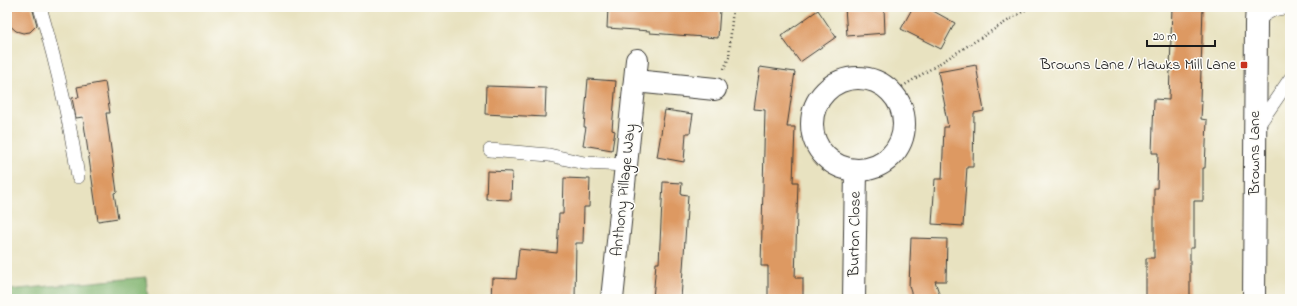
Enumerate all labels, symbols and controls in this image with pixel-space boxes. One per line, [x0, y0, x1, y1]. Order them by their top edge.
scale bar [1147, 22, 1215, 48]
text: 20 m [1153, 28, 1176, 46]
place label: Browns Lane / Hawks Mill Lane [1039, 53, 1237, 77]
marker: Browns Lane / Hawks Mill Lane [1239, 60, 1249, 70]
street label: Browns Lane [1243, 110, 1267, 196]
street label: Anthony Pillage Way [605, 122, 643, 258]
street label: Burton Close [842, 190, 868, 278]

